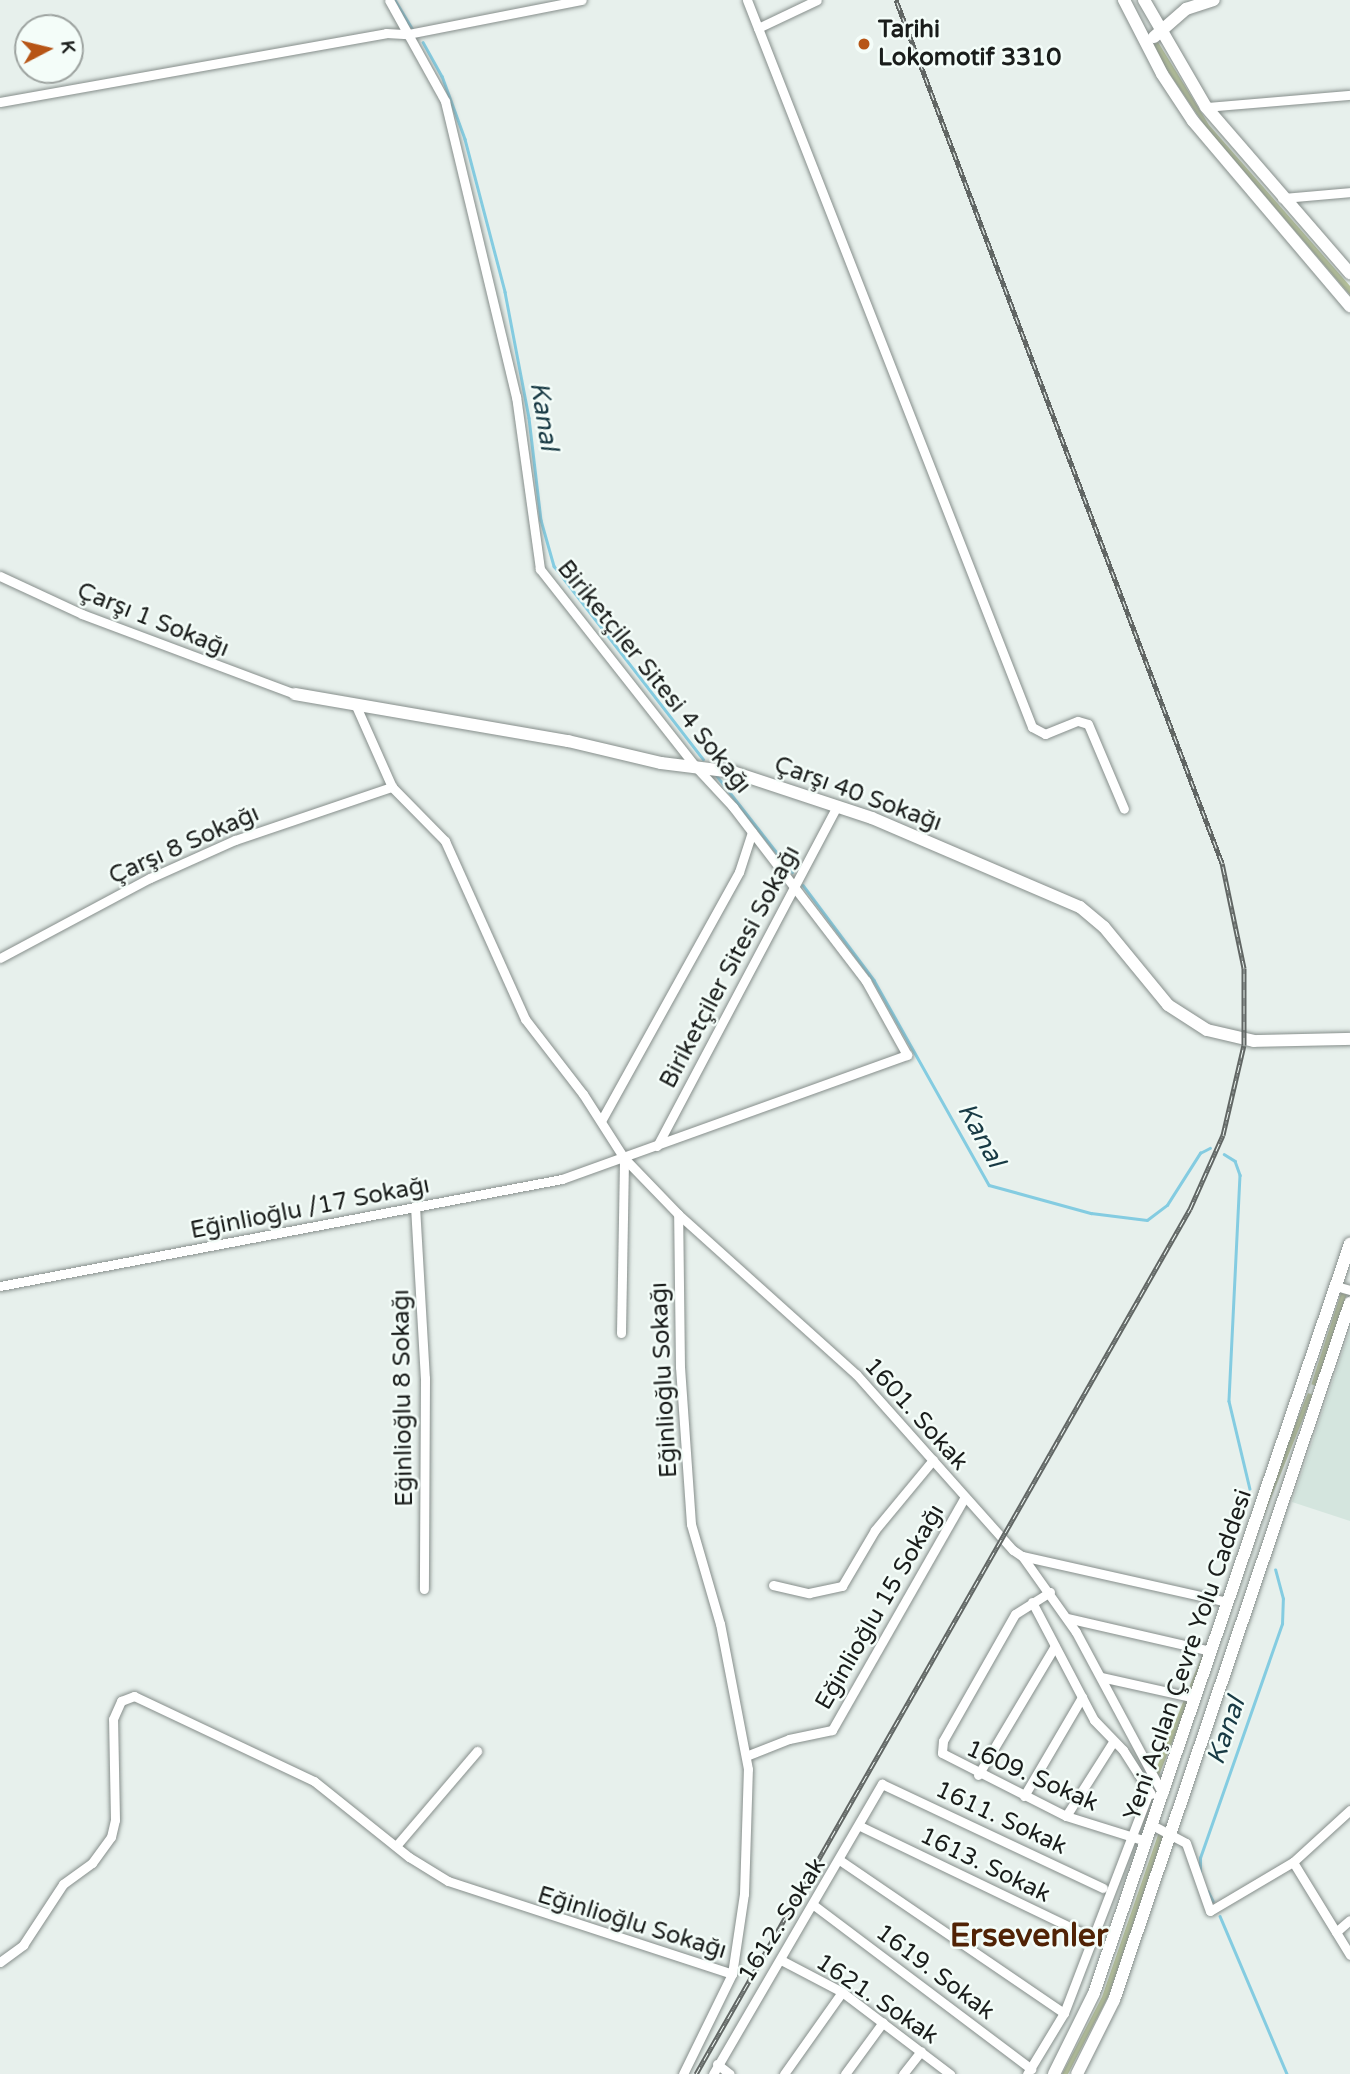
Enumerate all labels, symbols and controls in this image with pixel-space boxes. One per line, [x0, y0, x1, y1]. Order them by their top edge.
north arrow [14, 14, 84, 84]
place label: Tarihi Lokomotif 3310 [878, 16, 1061, 72]
marker: Tarihi Lokomotif 3310 [856, 36, 872, 52]
text: K [56, 39, 80, 54]
water label: Kanal [523, 380, 565, 452]
street label: Biriketçiler Sitesi 4 Sokağı [551, 555, 757, 799]
street label: Çarşı 1 Sokağı [73, 576, 233, 664]
street label: Çarşı 40 Sokağı [770, 750, 946, 838]
street label: Çarşı 8 Sokağı [104, 799, 264, 891]
street label: Biriketçiler Sitesi Sokağı [654, 841, 806, 1093]
water label: Kanal [951, 1097, 1011, 1173]
street label: Eğinlioğlu /17 Sokağı [188, 1171, 432, 1245]
street label: Eğinlioğlu Sokağı [644, 1281, 684, 1479]
street label: Eğinlioğlu 8 Sokağı [387, 1289, 419, 1507]
street label: 1601. Sokak [858, 1352, 974, 1476]
street label: Yeni Açılan Çevre Yolu Caddesi [1118, 1486, 1258, 1824]
street label: Eğinlioğlu 15 Sokağı [809, 1499, 951, 1715]
water label: Kanal [1200, 1693, 1252, 1769]
street label: 1609. Sokak [961, 1734, 1103, 1818]
street label: 1611. Sokak [931, 1775, 1071, 1861]
street label: 1613. Sokak [915, 1821, 1055, 1909]
street label: 1612. Sokak [732, 1852, 832, 1988]
street label: Eğinlioğlu Sokağı [534, 1881, 730, 1965]
district label: Ersevenler [950, 1917, 1108, 1955]
street label: 1619. Sokak [870, 1918, 1000, 2026]
street label: 1621. Sokak [810, 1947, 944, 2051]

